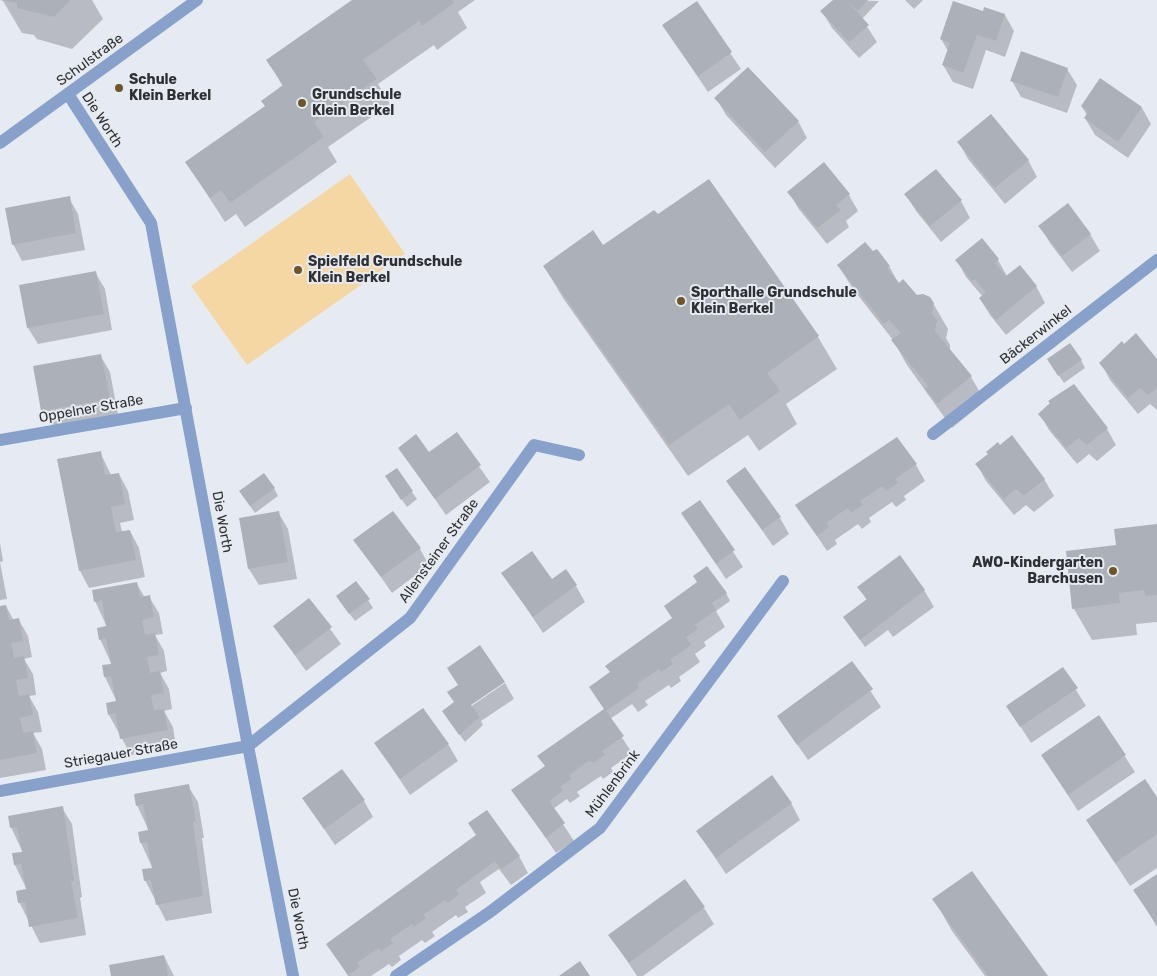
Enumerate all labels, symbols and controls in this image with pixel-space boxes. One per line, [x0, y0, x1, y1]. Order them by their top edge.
street label: Schulstraße [53, 30, 127, 90]
place label: Schule Klein Berkel [129, 72, 211, 104]
marker: Schule Klein Berkel [113, 82, 125, 94]
place label: Grundschule Klein Berkel [312, 87, 402, 120]
street label: Die Worth [78, 89, 126, 151]
marker: Grundschule Klein Berkel [296, 97, 308, 109]
place label: Spielfeld Grundschule Klein Berkel [308, 254, 462, 286]
marker: Spielfeld Grundschule Klein Berkel [292, 264, 304, 276]
place label: Sporthalle Grundschule Klein Berkel [691, 285, 857, 318]
marker: Sporthalle Grundschule Klein Berkel [675, 295, 687, 307]
street label: Bäckerwinkel [997, 302, 1075, 368]
street label: Oppelner Straße [38, 392, 144, 426]
street label: Die Worth [208, 490, 236, 554]
street label: Allensteiner Straße [396, 496, 482, 606]
place label: AWO-Kindergarten Barchusen [972, 555, 1103, 588]
marker: AWO-Kindergarten Barchusen [1107, 565, 1119, 577]
street label: Striegauer Straße [63, 736, 179, 772]
street label: Mühlenbrink [582, 747, 644, 821]
street label: Die Worth [284, 887, 312, 951]

